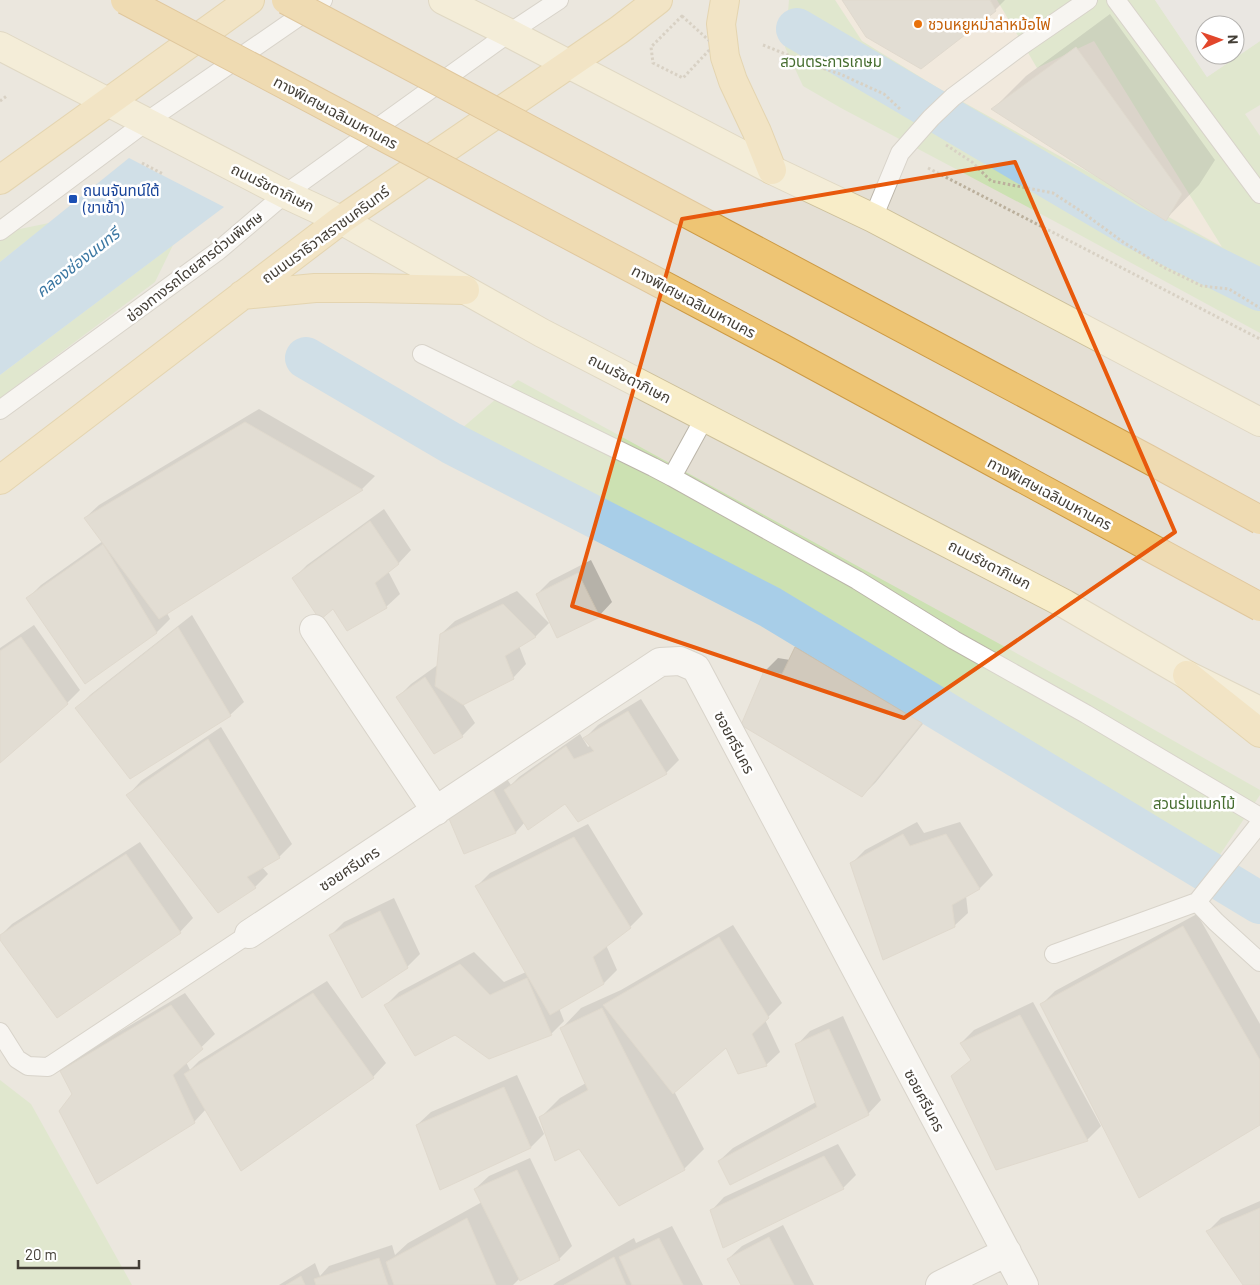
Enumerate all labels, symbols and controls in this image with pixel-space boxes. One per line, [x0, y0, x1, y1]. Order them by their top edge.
place label: ชวนหยูหม่าล่าหม้อไฟ [928, 15, 1050, 34]
north arrow [1195, 15, 1245, 65]
marker: ชวนหยูหม่าล่าหม้อไฟ [912, 18, 924, 30]
text: N [1225, 35, 1242, 44]
park label: สวนตระการเกษม [780, 52, 882, 70]
street label: ทางพิเศษเฉลิมมหานคร [271, 72, 401, 152]
street label: ถนนรัชดาภิเษก [229, 159, 317, 215]
place label: ถนนจันทน์ใต้ (ขาเข้า) [82, 181, 160, 216]
street label: ถนนนราธิวาสราชนครินทร์ [258, 181, 393, 286]
marker: ถนนจันทน์ใต้ (ขาเข้า) [67, 193, 79, 205]
street label: ช่องทางรถโดยสารด่วนพิเศษ [122, 207, 266, 325]
water label: คลองช่องนนทรี [32, 222, 125, 300]
street label: ทางพิเศษเฉลิมมหานคร [629, 261, 759, 341]
street label: ถนนรัชดาภิเษก [586, 349, 674, 407]
street label: ทางพิเศษเฉลิมมหานคร [985, 453, 1115, 533]
street label: ถนนรัชดาภิเษก [946, 535, 1034, 593]
street label: ซอยศรีนคร [711, 708, 759, 776]
park label: สวนร่มแมกไม้ [1153, 794, 1235, 812]
street label: ซอยศรีนคร [315, 842, 383, 894]
street label: ซอยศรีนคร [901, 1066, 949, 1134]
scale bar [18, 1238, 139, 1270]
text: 20 m [25, 1245, 57, 1263]

